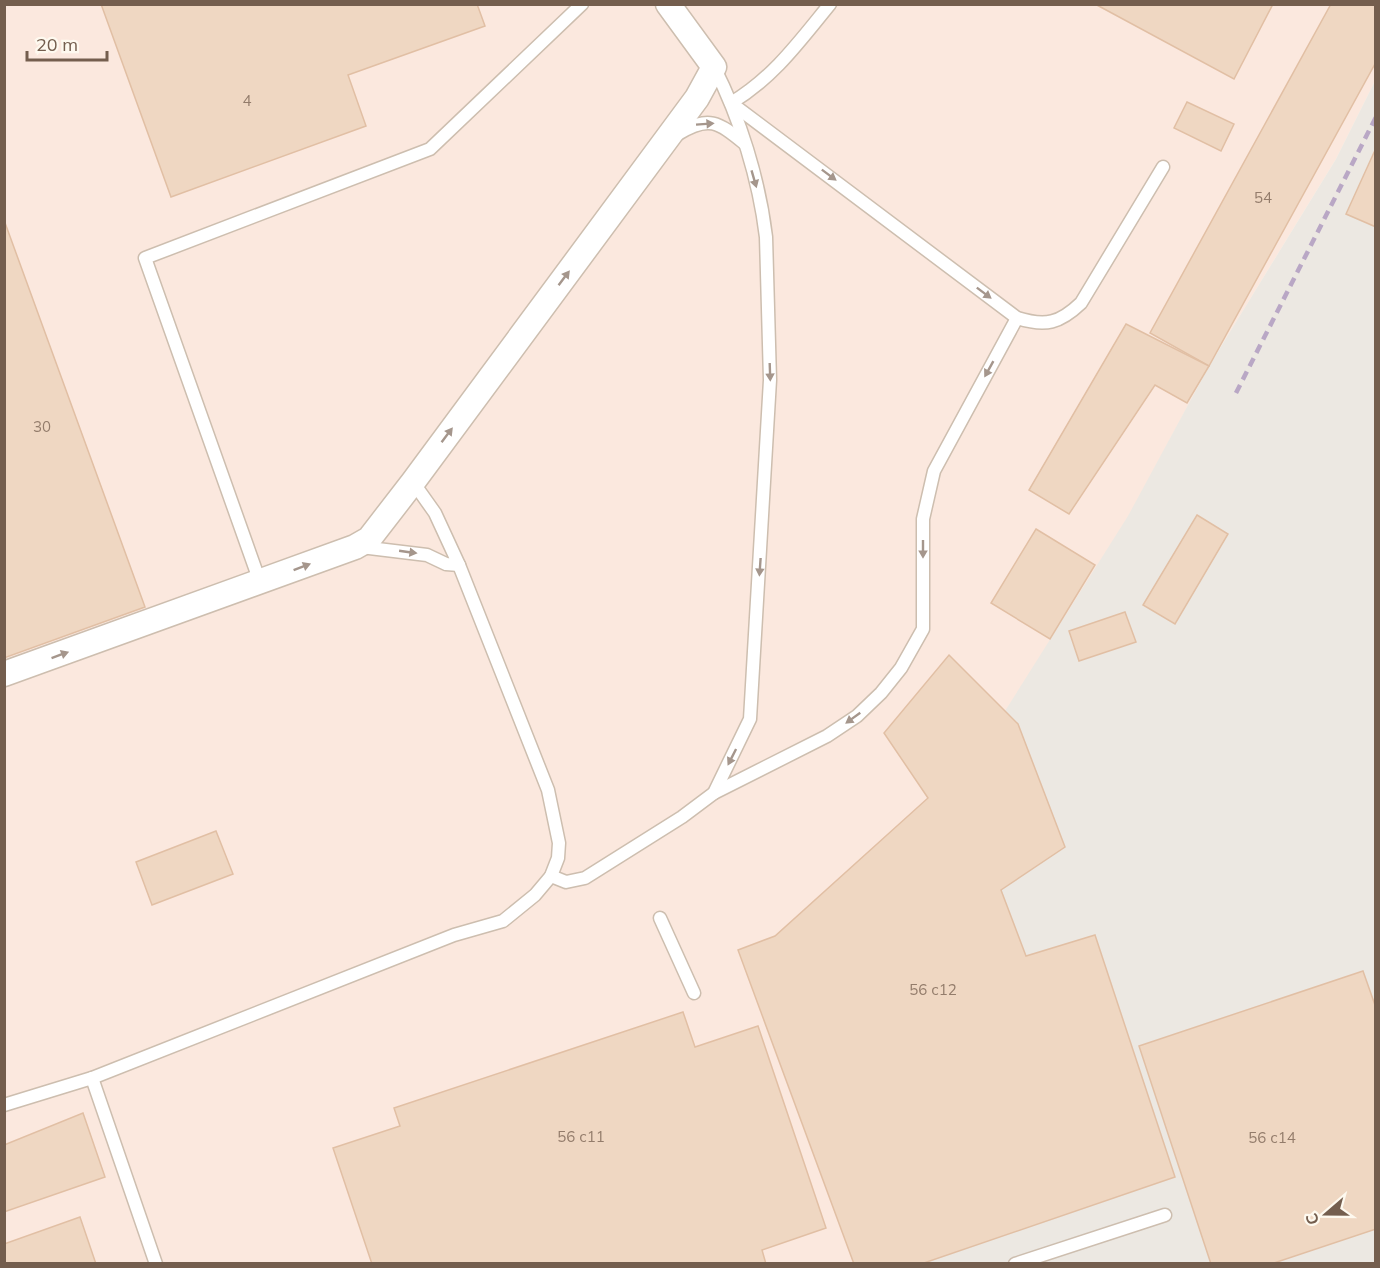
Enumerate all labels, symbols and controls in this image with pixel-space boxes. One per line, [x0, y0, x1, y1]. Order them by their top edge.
scale bar [27, 24, 106, 62]
text: 20 m [36, 33, 78, 56]
house number: 4 [242, 91, 252, 110]
one-way arrow [696, 119, 715, 129]
one-way arrow [821, 168, 836, 180]
one-way arrow [749, 170, 759, 188]
house number: 54 [1254, 188, 1272, 207]
one-way arrow [557, 271, 569, 286]
one-way arrow [975, 287, 991, 299]
one-way arrow [984, 361, 994, 378]
one-way arrow [765, 363, 775, 382]
house number: 30 [33, 417, 51, 436]
one-way arrow [441, 427, 453, 442]
one-way arrow [918, 539, 928, 558]
one-way arrow [399, 548, 418, 557]
one-way arrow [756, 557, 765, 576]
one-way arrow [293, 561, 311, 571]
one-way arrow [51, 649, 69, 659]
one-way arrow [845, 712, 860, 724]
one-way arrow [727, 749, 737, 766]
house number: 56 с12 [909, 980, 957, 999]
house number: 56 с11 [557, 1127, 605, 1146]
house number: 56 с14 [1248, 1128, 1296, 1147]
north arrow [1296, 1184, 1356, 1244]
text: С [1301, 1211, 1323, 1228]

